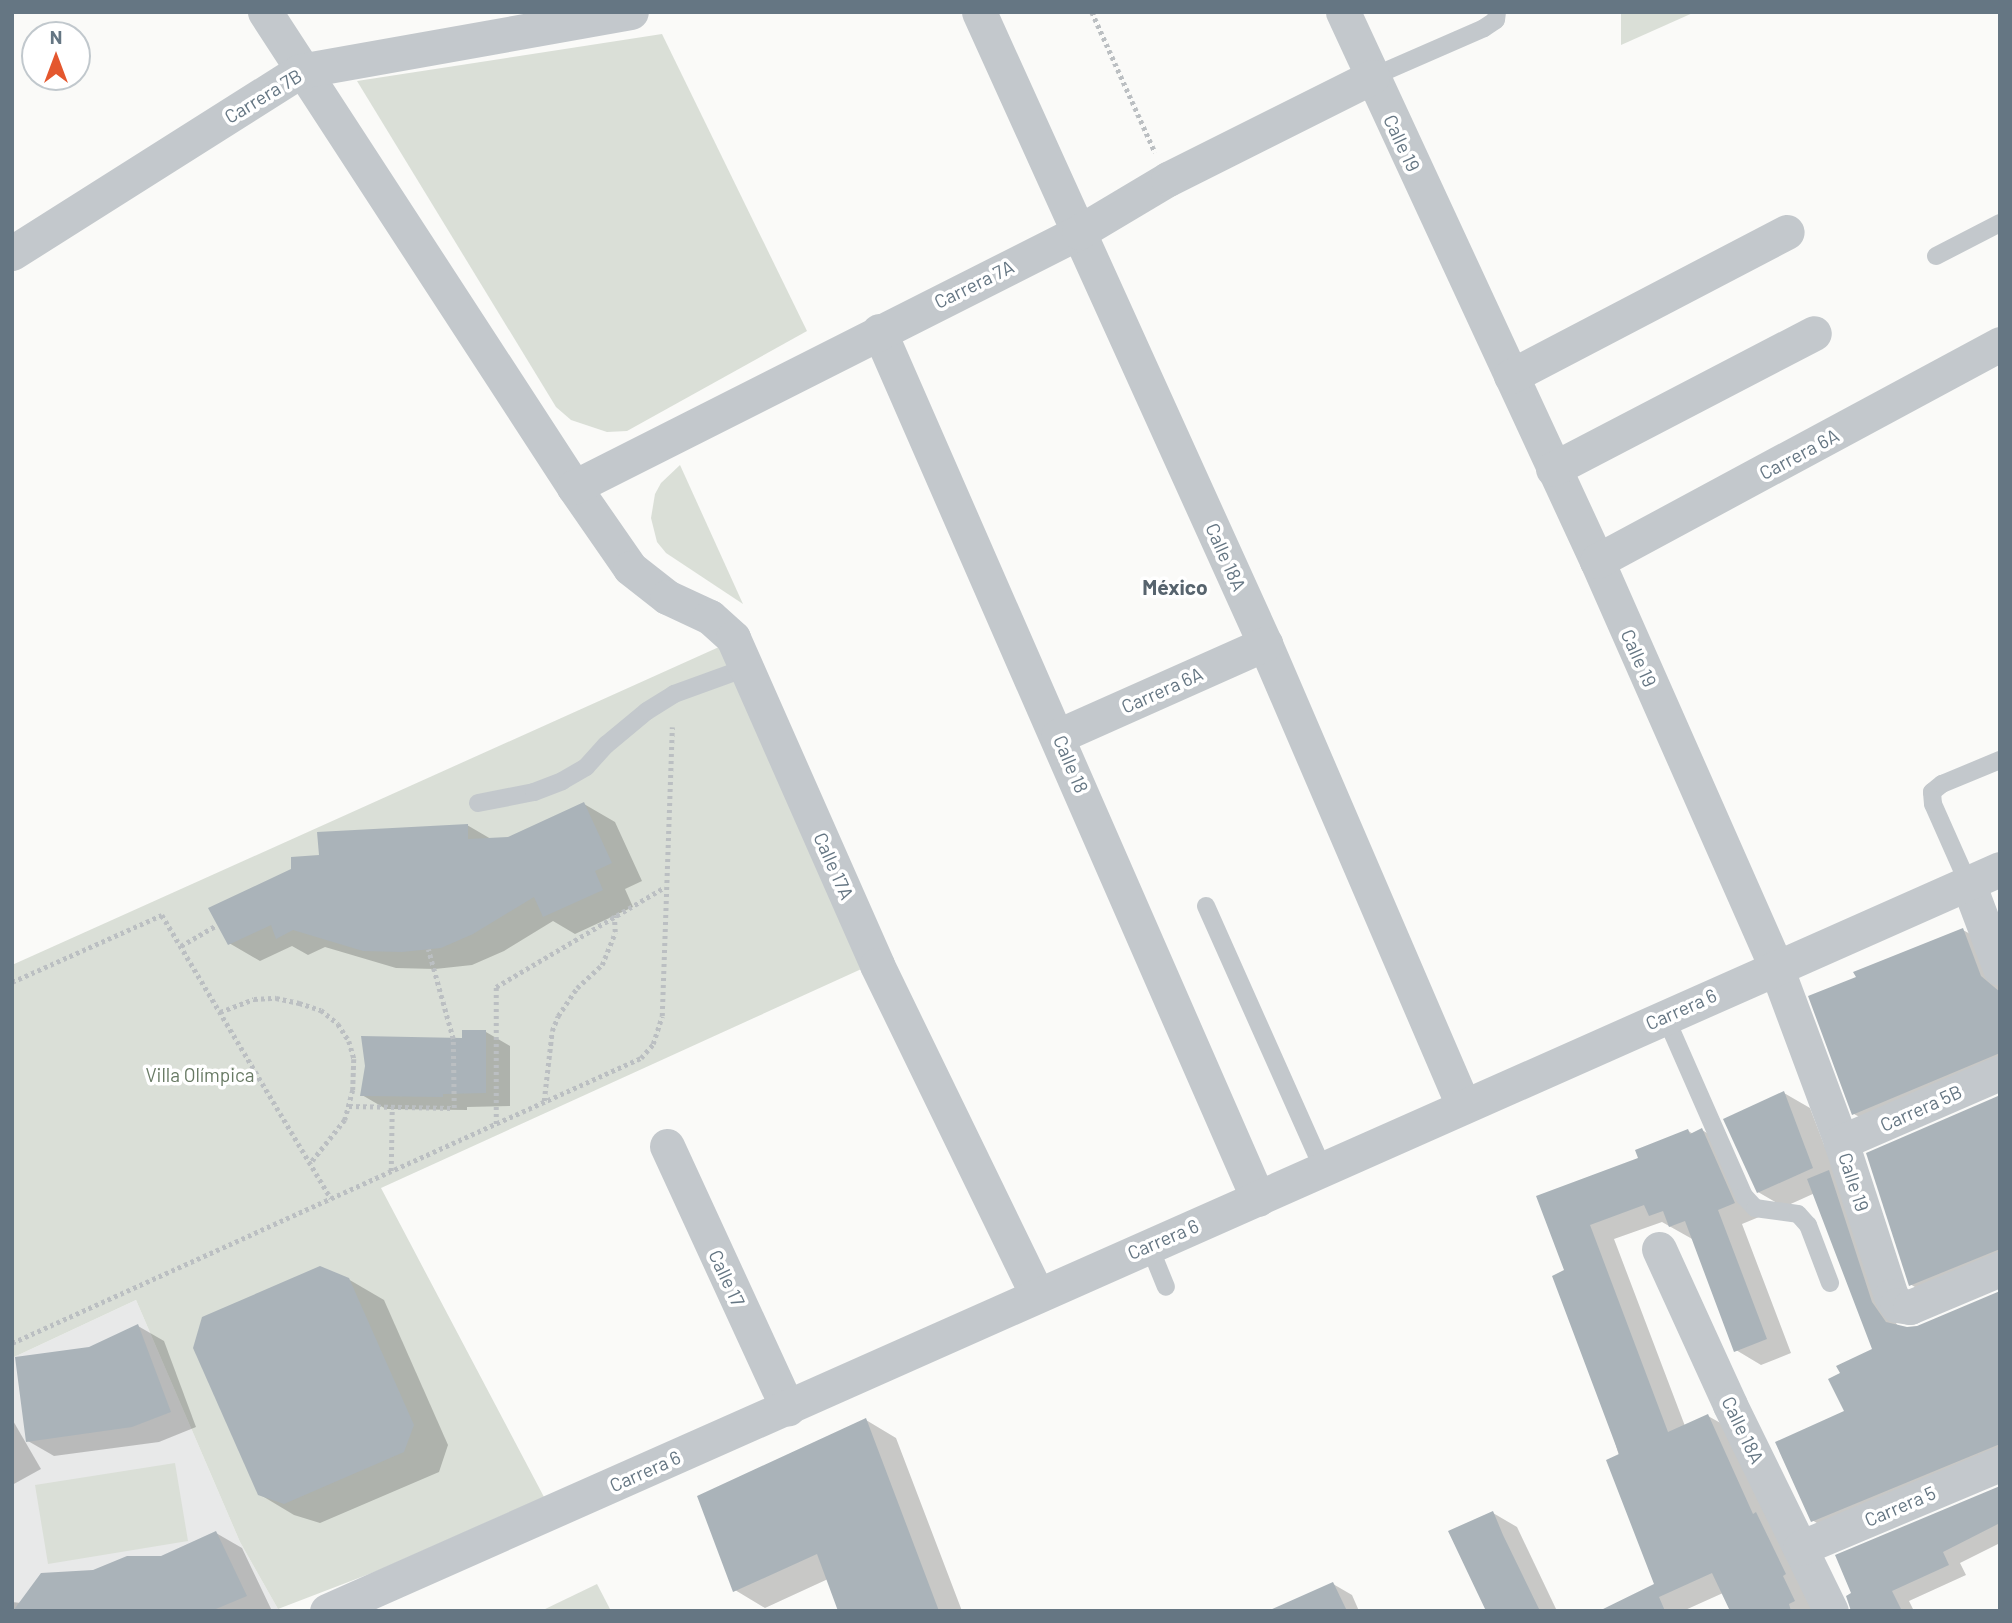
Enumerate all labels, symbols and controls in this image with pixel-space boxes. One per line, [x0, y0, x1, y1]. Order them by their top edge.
north arrow [21, 21, 91, 91]
text: N [50, 25, 62, 48]
street label: Carrera 7B [220, 64, 306, 128]
street label: Calle 19 [1379, 111, 1425, 175]
street label: Carrera 7A [930, 255, 1018, 313]
street label: Carrera 6A [1755, 424, 1843, 484]
street label: Calle 18A [1201, 520, 1251, 594]
district label: México [1142, 574, 1208, 600]
street label: Calle 19 [1616, 626, 1662, 690]
street label: Carrera 6A [1118, 662, 1206, 718]
street label: Calle 18 [1049, 732, 1093, 796]
street label: Calle 17A [809, 829, 859, 903]
street label: Carrera 6 [1642, 983, 1720, 1035]
park label: Villa Olímpica [145, 1064, 255, 1086]
street label: Carrera 5B [1877, 1080, 1965, 1136]
street label: Calle 19 [1834, 1150, 1874, 1214]
street label: Carrera 6 [1124, 1214, 1202, 1264]
street label: Calle 17 [704, 1246, 750, 1310]
street label: Calle 18A [1717, 1393, 1769, 1467]
street label: Carrera 6 [606, 1445, 684, 1497]
street label: Carrera 5 [1861, 1481, 1939, 1531]

